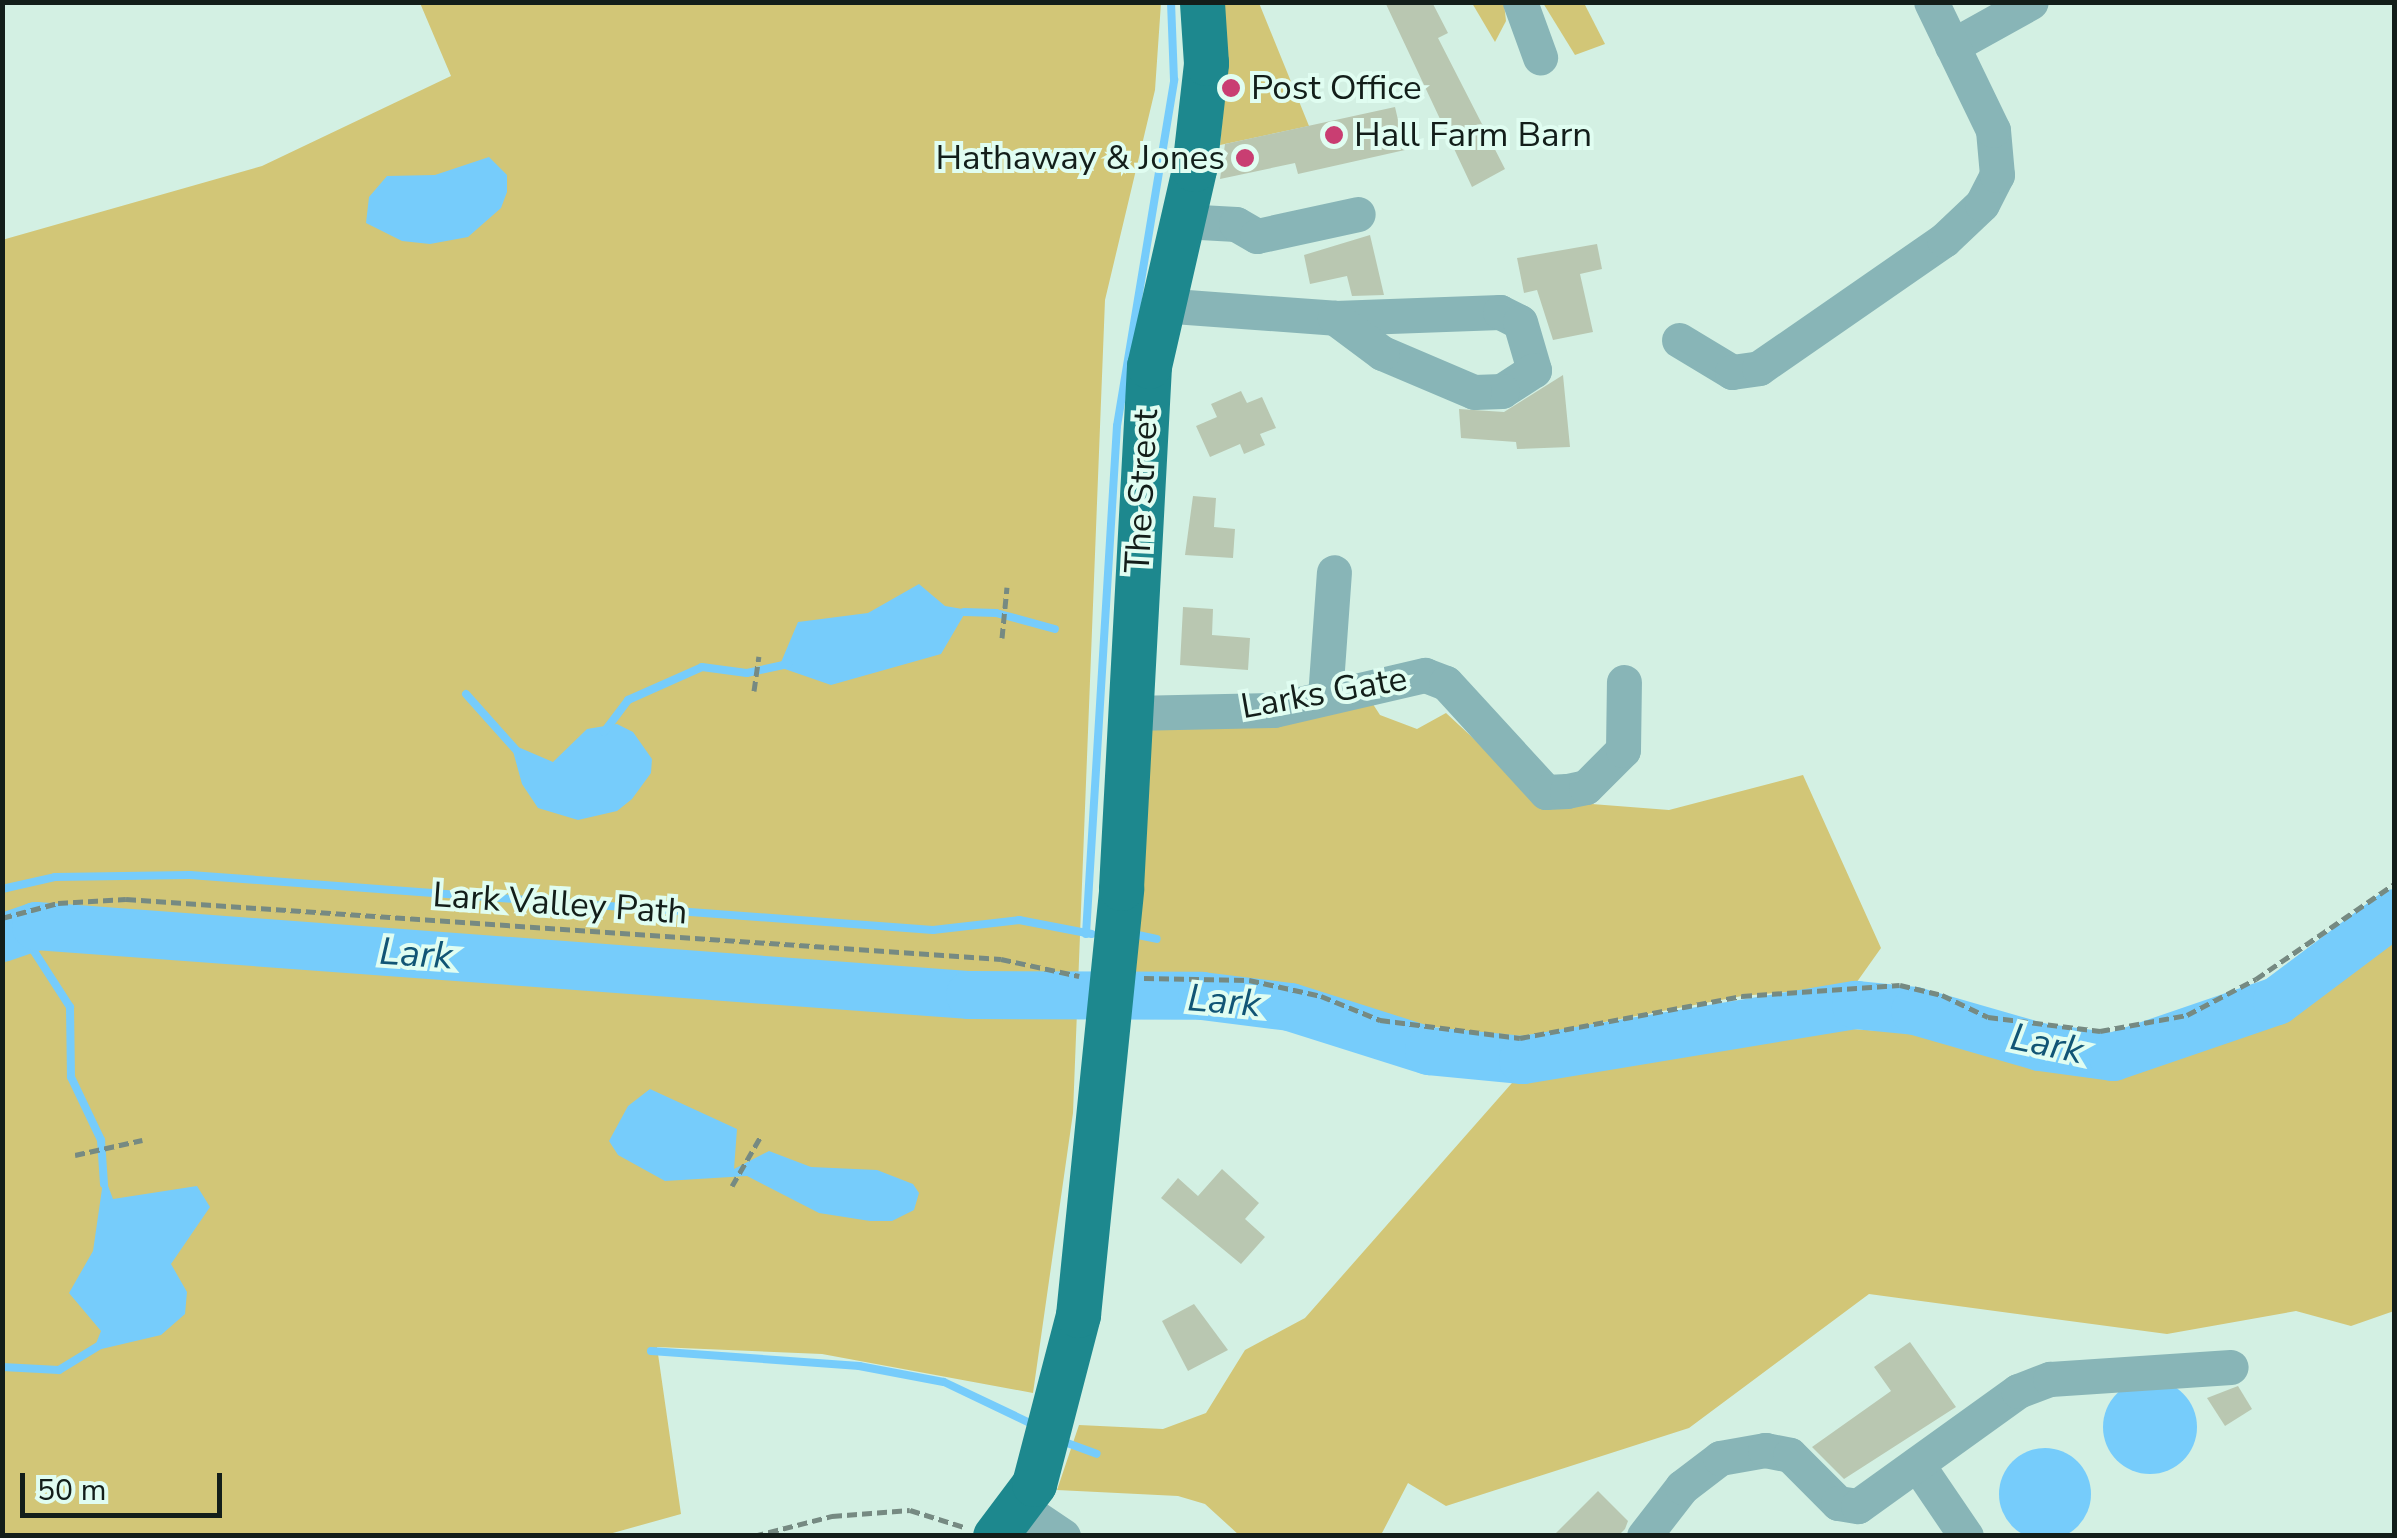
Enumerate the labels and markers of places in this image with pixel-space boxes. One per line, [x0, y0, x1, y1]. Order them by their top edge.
place label: Post Office [1251, 67, 1422, 109]
marker: Post Office [1220, 77, 1242, 99]
place label: Hall Farm Barn [1354, 114, 1592, 156]
marker: Hall Farm Barn [1323, 124, 1345, 146]
place label: Hathaway & Jones [935, 137, 1225, 179]
marker: Hathaway & Jones [1234, 147, 1256, 169]

